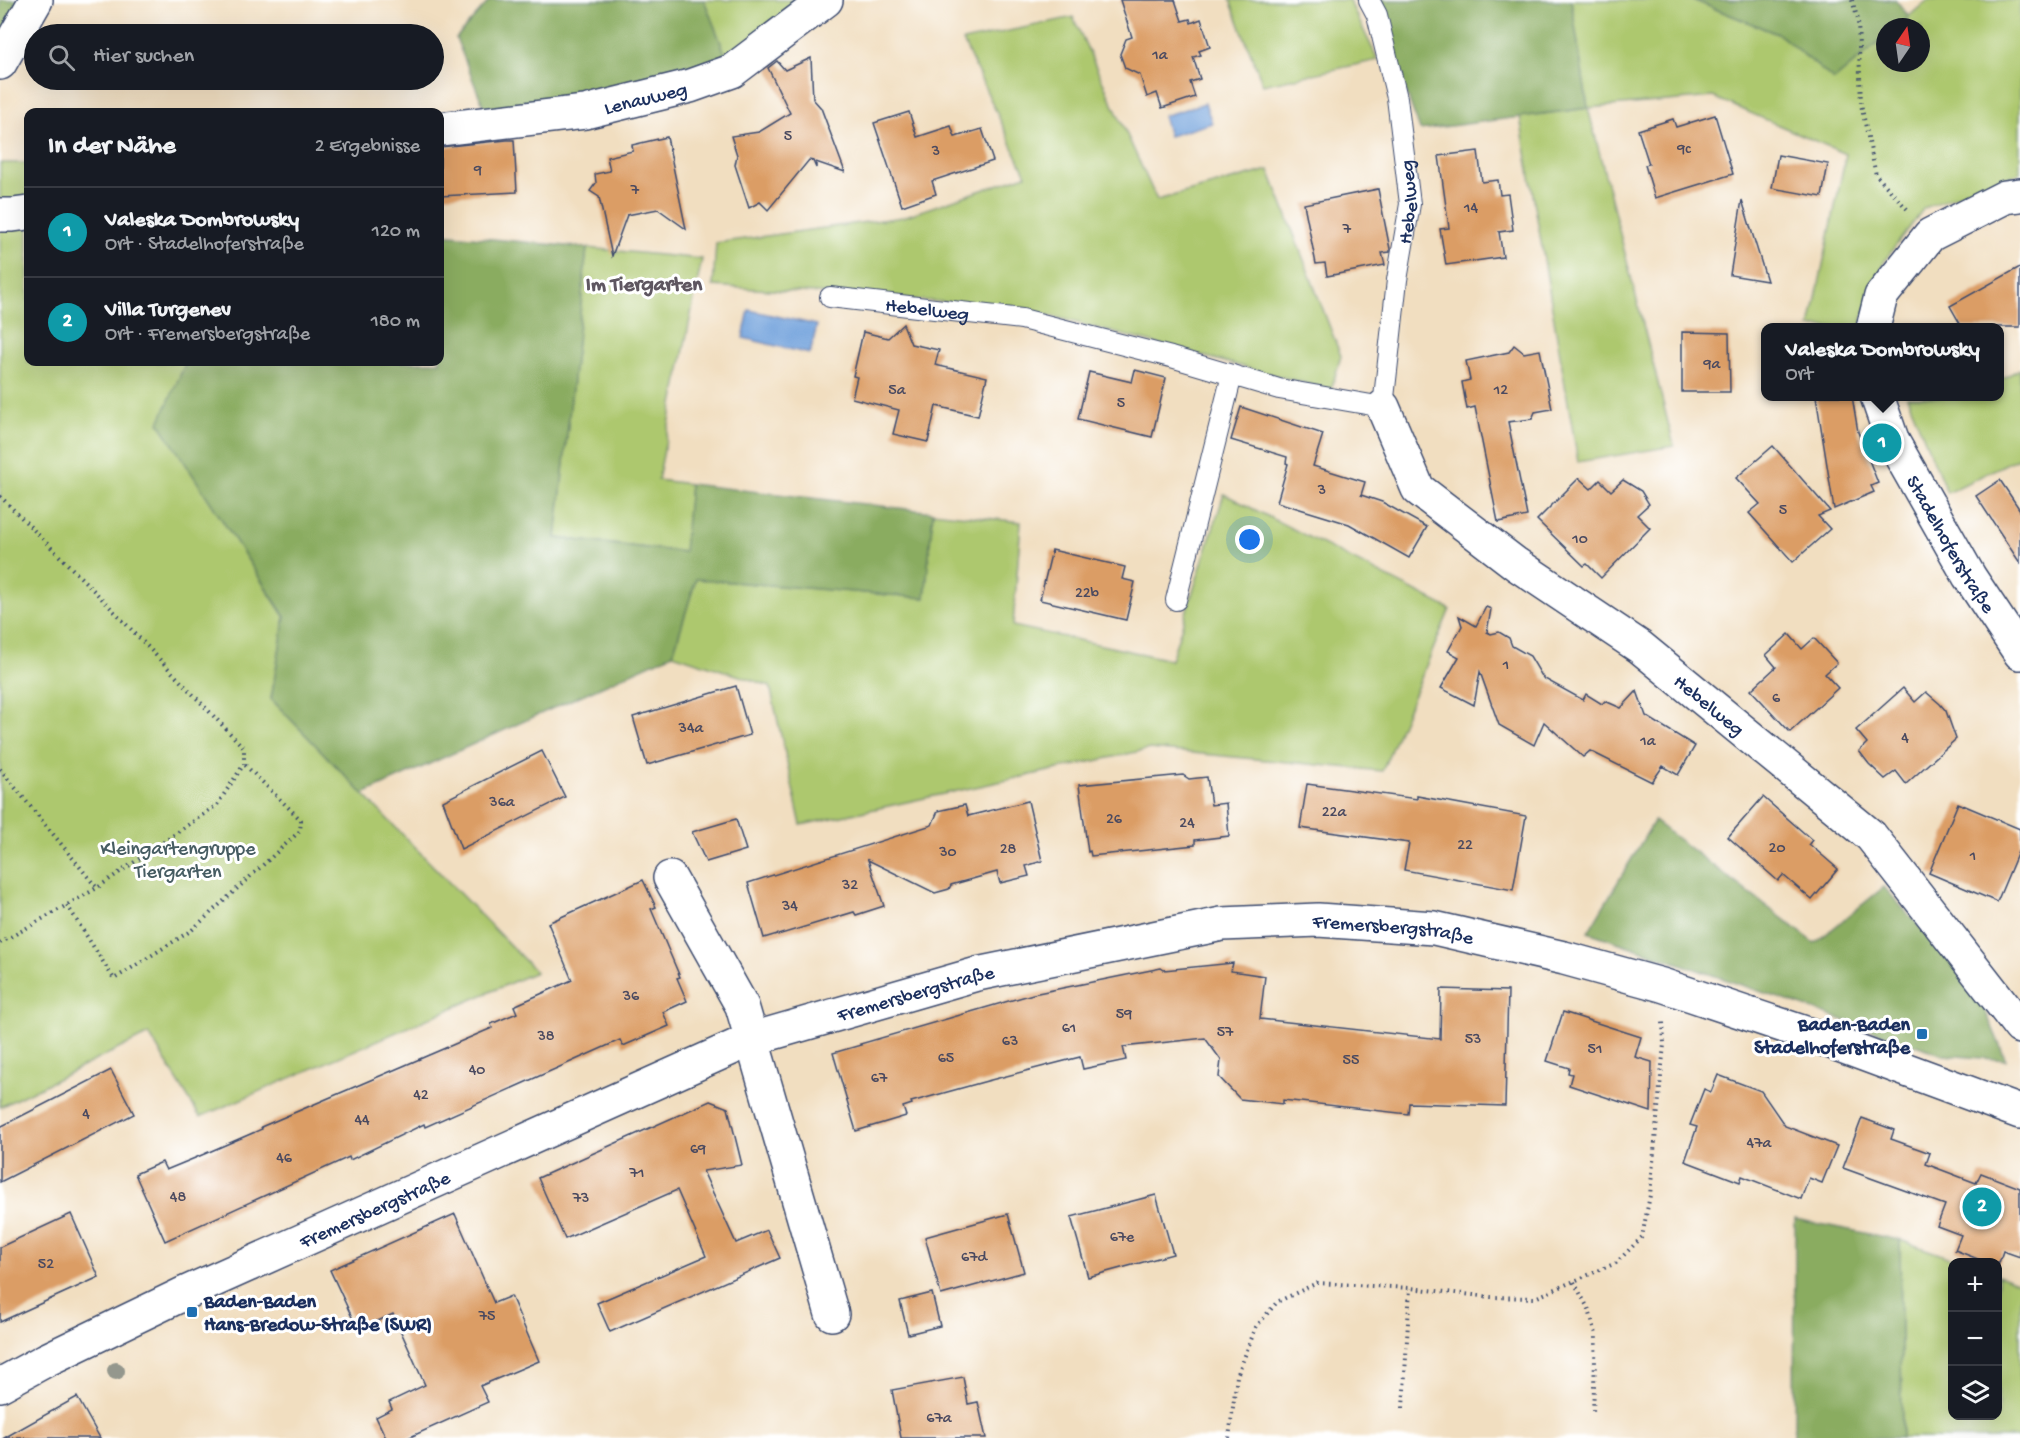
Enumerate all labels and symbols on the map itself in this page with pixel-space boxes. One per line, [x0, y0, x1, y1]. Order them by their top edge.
north arrow [1876, 18, 1930, 72]
house number: 1a [1151, 47, 1169, 66]
street label: Lenauweg [602, 79, 690, 122]
house number: 5 [784, 128, 792, 147]
house number: 9c [1676, 141, 1691, 160]
house number: 3 [931, 143, 940, 162]
street label: Hebelweg [1395, 158, 1425, 246]
house number: 9 [473, 162, 482, 181]
house number: 7 [630, 182, 640, 201]
house number: 14 [1463, 200, 1478, 219]
house number: 7 [1342, 221, 1352, 240]
district label: Im Tiergarten [586, 274, 703, 299]
street label: Hebelweg [884, 295, 970, 328]
house number: 9a [1703, 356, 1722, 375]
house number: 5a [888, 382, 907, 401]
house number: 12 [1493, 382, 1508, 401]
house number: 5 [1117, 395, 1125, 414]
pin: 1 [1862, 420, 1902, 466]
street label: Stadelhoferstraße [1899, 472, 1999, 619]
house number: 3 [1317, 482, 1326, 501]
house number: 5 [1779, 502, 1787, 521]
your location [1235, 525, 1264, 554]
house number: 10 [1571, 531, 1588, 550]
house number: 22b [1075, 585, 1100, 604]
house number: 1 [1502, 657, 1509, 676]
street label: Hebelweg [1668, 671, 1748, 742]
house number: 6 [1772, 690, 1781, 709]
house number: 34a [678, 720, 704, 739]
house number: 4 [1901, 730, 1909, 749]
house number: 1a [1639, 733, 1657, 752]
house number: 36a [488, 794, 516, 813]
house number: 22a [1322, 804, 1347, 823]
house number: 26 [1106, 811, 1123, 830]
house number: 24 [1179, 815, 1195, 834]
house number: 22 [1457, 837, 1473, 856]
park label: Kleingartengruppe Tiergarten [101, 839, 256, 885]
house number: 20 [1769, 840, 1785, 859]
house number: 28 [1000, 841, 1017, 860]
house number: 30 [938, 844, 957, 863]
house number: 1 [1969, 848, 1976, 867]
house number: 32 [841, 877, 858, 896]
house number: 34 [781, 898, 798, 917]
street label: Fremersbergstraße [1311, 912, 1476, 952]
street label: Fremersbergstraße [834, 963, 997, 1029]
house number: 36 [622, 988, 640, 1007]
house number: 59 [1116, 1006, 1132, 1025]
place label: Baden-Baden Stadelhoferstraße [1754, 1015, 1911, 1061]
house number: 61 [1062, 1020, 1076, 1039]
house number: 57 [1217, 1024, 1234, 1043]
marker: Baden-Baden Stadelhoferstraße [1915, 1027, 1929, 1041]
house number: 38 [536, 1028, 555, 1047]
house number: 53 [1465, 1031, 1481, 1050]
house number: 63 [1002, 1033, 1018, 1052]
house number: 51 [1588, 1041, 1602, 1060]
house number: 65 [938, 1050, 954, 1069]
house number: 55 [1343, 1052, 1359, 1071]
house number: 40 [469, 1062, 485, 1081]
house number: 67 [871, 1070, 888, 1089]
house number: 42 [413, 1087, 429, 1106]
house number: 4 [82, 1106, 90, 1125]
house number: 44 [354, 1112, 370, 1131]
house number: 47a [1747, 1135, 1773, 1154]
house number: 69 [690, 1141, 706, 1160]
house number: 46 [276, 1150, 293, 1169]
house number: 71 [629, 1165, 644, 1184]
street label: Fremersbergstraße [296, 1168, 455, 1256]
pin: 2 [1962, 1184, 2002, 1230]
house number: 48 [170, 1189, 186, 1208]
house number: 73 [572, 1190, 589, 1209]
house number: 67e [1110, 1229, 1135, 1248]
house number: 67d [961, 1249, 989, 1268]
house number: 52 [38, 1256, 54, 1275]
place label: Baden-Baden Hans-Bredow-Straße (SWR) [203, 1292, 432, 1338]
marker: Baden-Baden Hans-Bredow-Straße (SWR) [185, 1305, 199, 1319]
house number: 75 [478, 1308, 495, 1327]
house number: 67a [926, 1410, 953, 1429]

